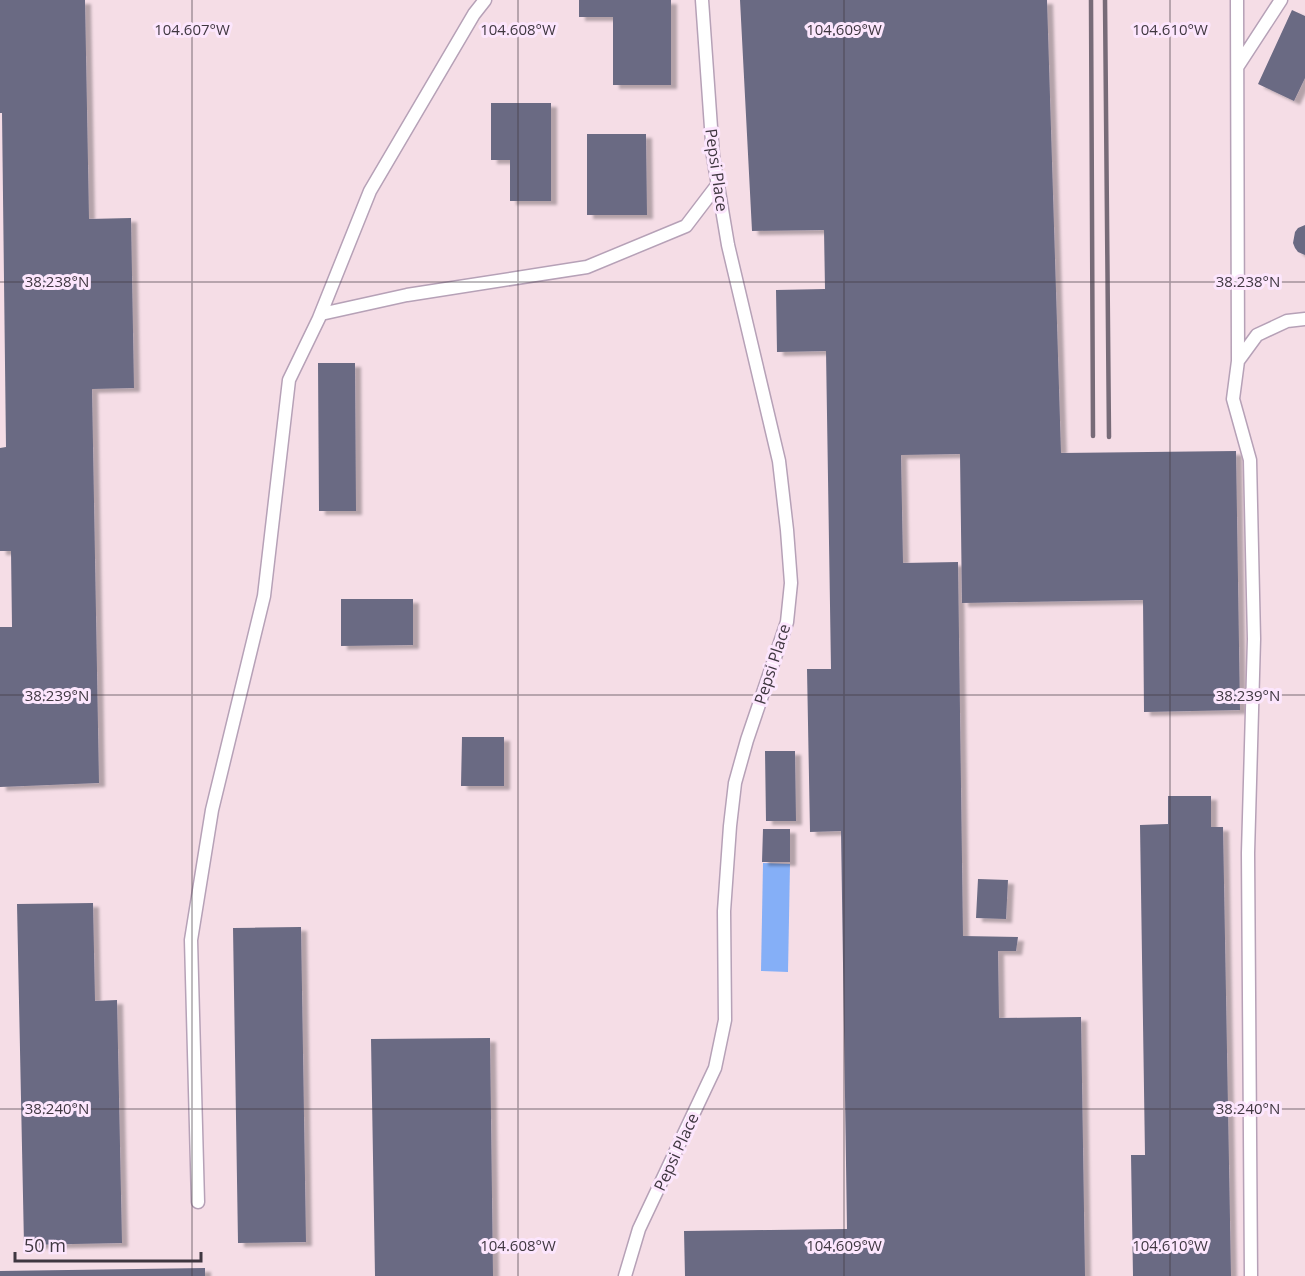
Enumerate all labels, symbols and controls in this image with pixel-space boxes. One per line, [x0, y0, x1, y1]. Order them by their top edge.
text: 104.607°W [154, 19, 230, 39]
text: 104.608°W [480, 19, 556, 39]
text: 104.609°W [806, 19, 882, 39]
text: 104.610°W [1132, 19, 1208, 39]
street label: Pepsi Place [700, 127, 734, 213]
text: 38.238°N [25, 271, 89, 291]
text: 38.238°N [1216, 271, 1280, 291]
street label: Pepsi Place [749, 621, 795, 707]
text: 38.239°N [25, 685, 89, 705]
text: 38.239°N [1216, 685, 1280, 705]
text: 38.240°N [25, 1098, 89, 1118]
text: 38.240°N [1216, 1098, 1280, 1118]
street label: Pepsi Place [648, 1110, 704, 1194]
scale bar [15, 1225, 201, 1263]
text: 50 m [24, 1233, 66, 1257]
text: 104.608°W [480, 1235, 556, 1255]
text: 104.609°W [806, 1235, 882, 1255]
text: 104.610°W [1132, 1235, 1208, 1255]

